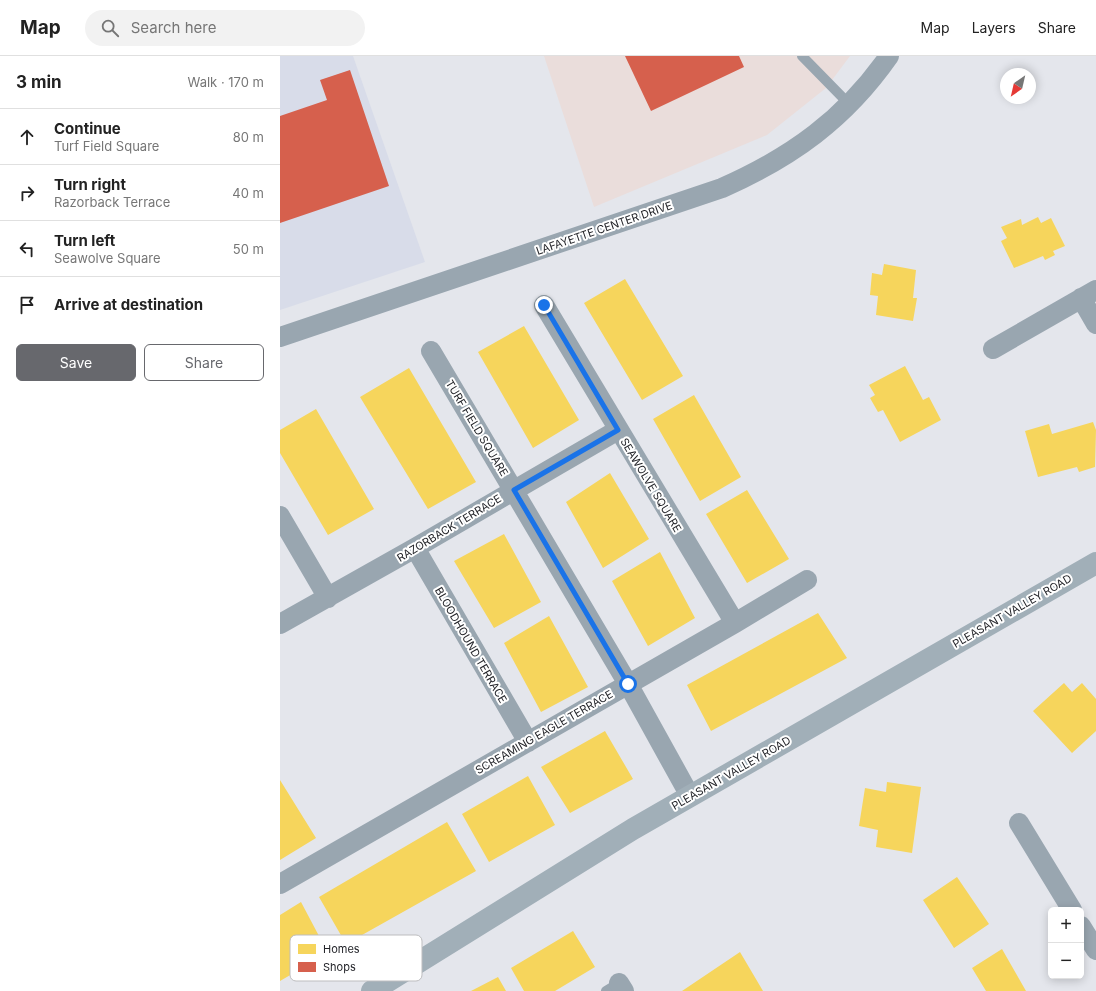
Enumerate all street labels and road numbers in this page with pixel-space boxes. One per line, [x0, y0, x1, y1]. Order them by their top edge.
street label: LAFAYETTE CENTER DRIVE [534, 198, 674, 258]
street label: TURF FIELD SQUARE [443, 377, 511, 479]
street label: SEAWOLVE SQUARE [617, 435, 685, 535]
street label: RAZORBACK TERRACE [394, 491, 504, 565]
street label: PLEASANT VALLEY ROAD [950, 571, 1074, 651]
street label: BLOODHOUND TERRACE [432, 584, 510, 706]
street label: SCREAMING EAGLE TERRACE [473, 687, 615, 777]
street label: PLEASANT VALLEY ROAD [669, 733, 793, 813]

